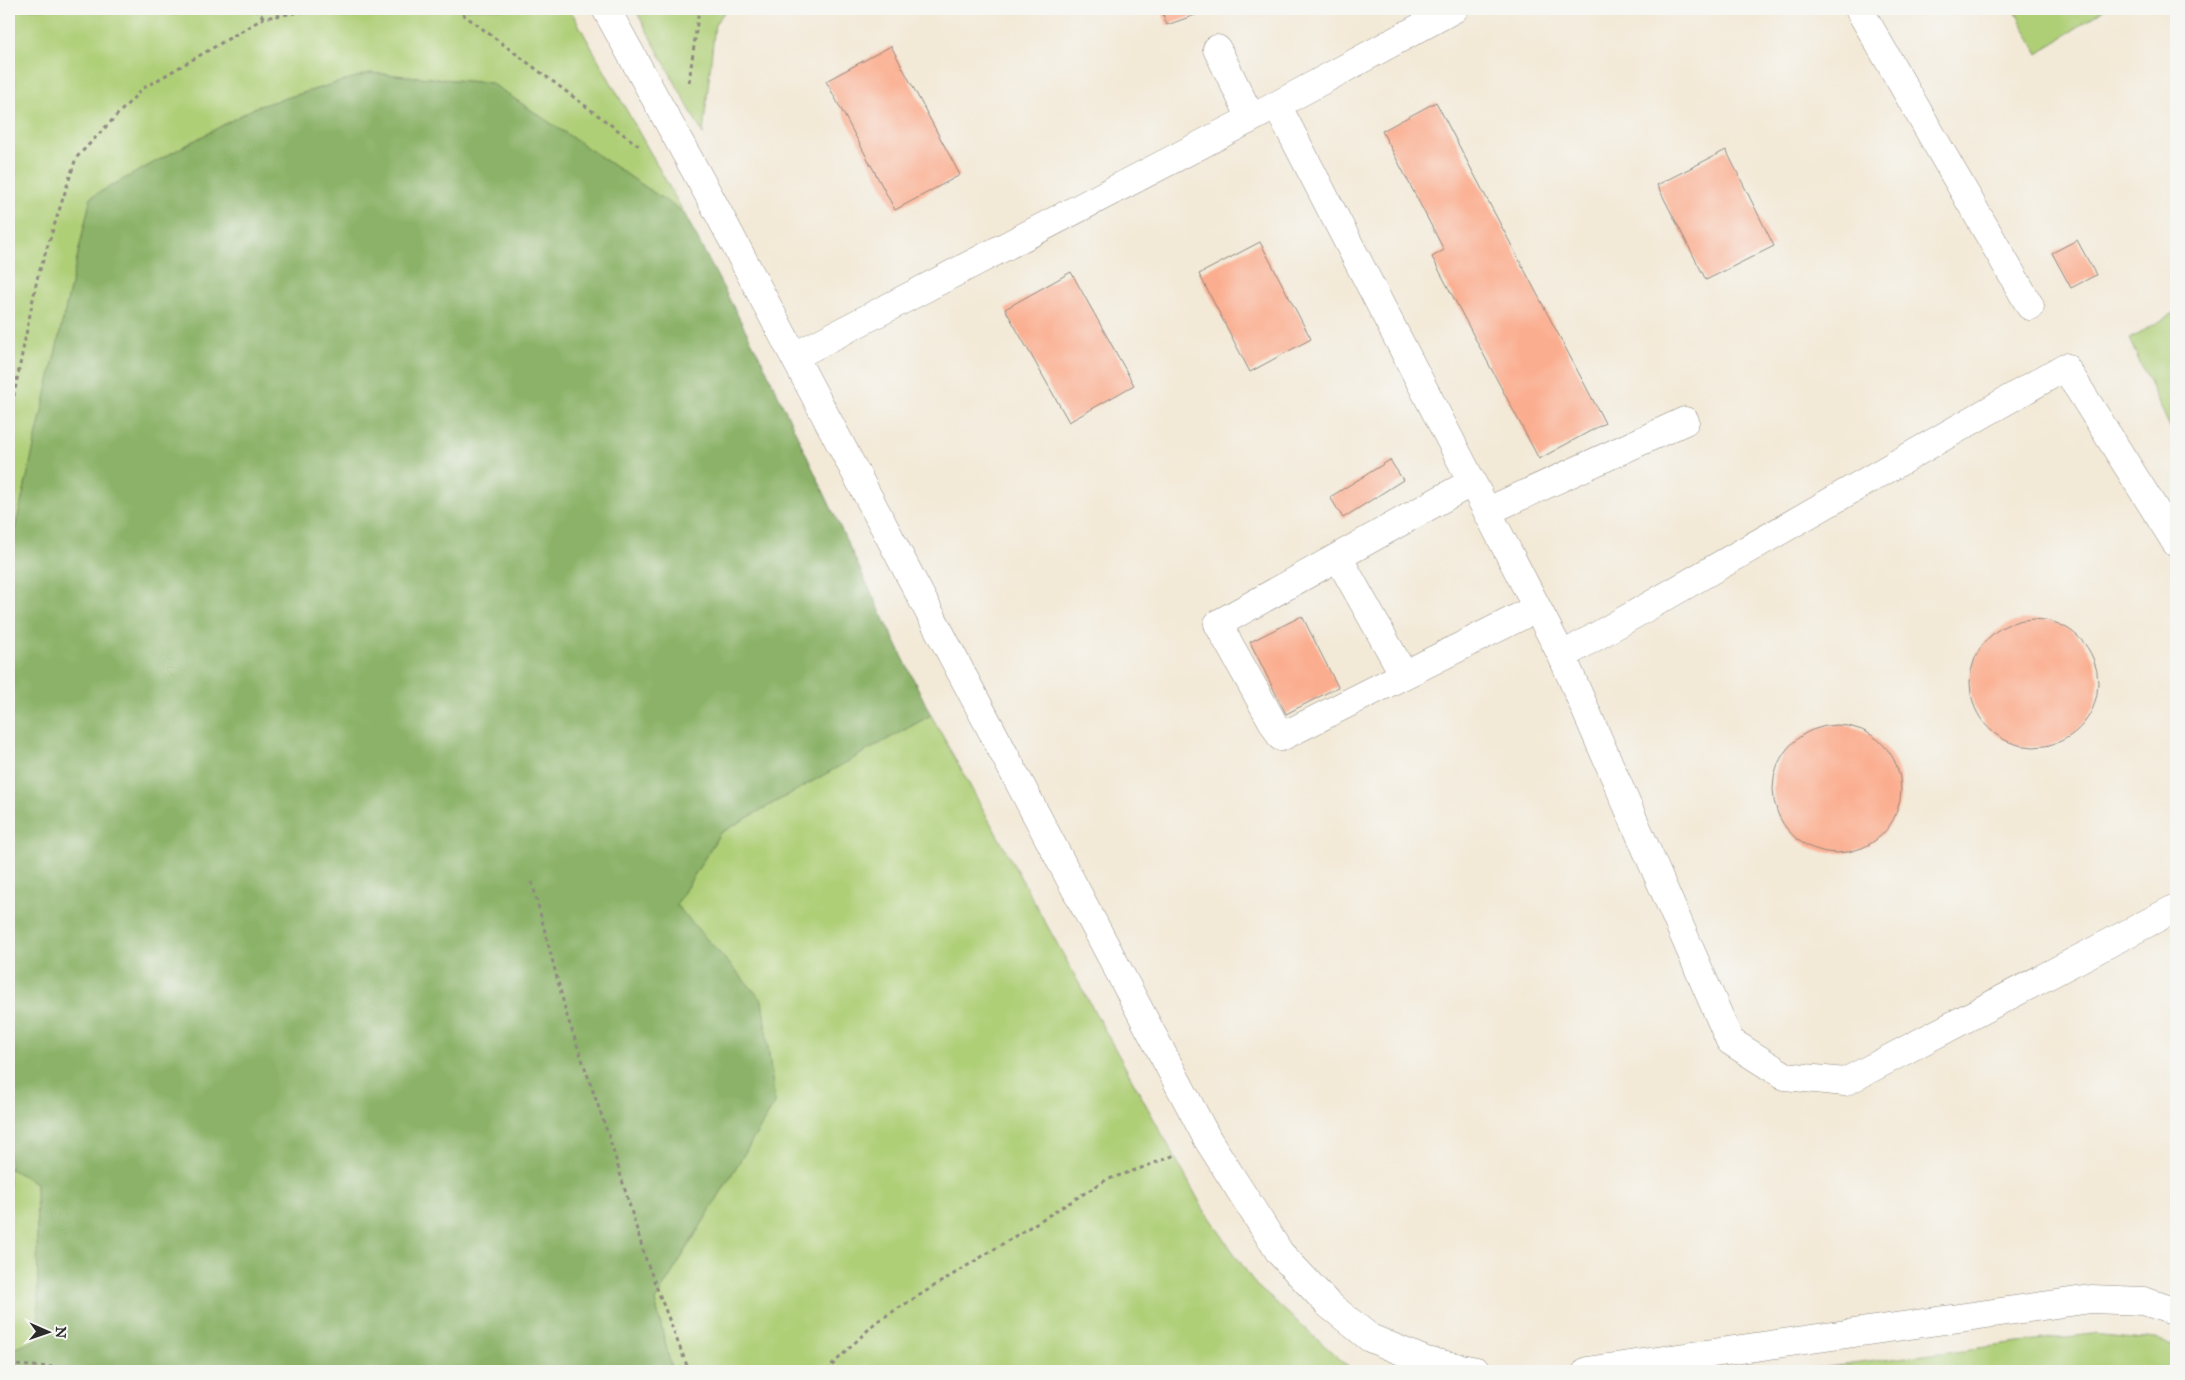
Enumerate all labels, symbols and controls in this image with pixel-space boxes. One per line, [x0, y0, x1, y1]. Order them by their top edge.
north arrow [22, 1308, 72, 1358]
text: N [52, 1326, 69, 1339]

